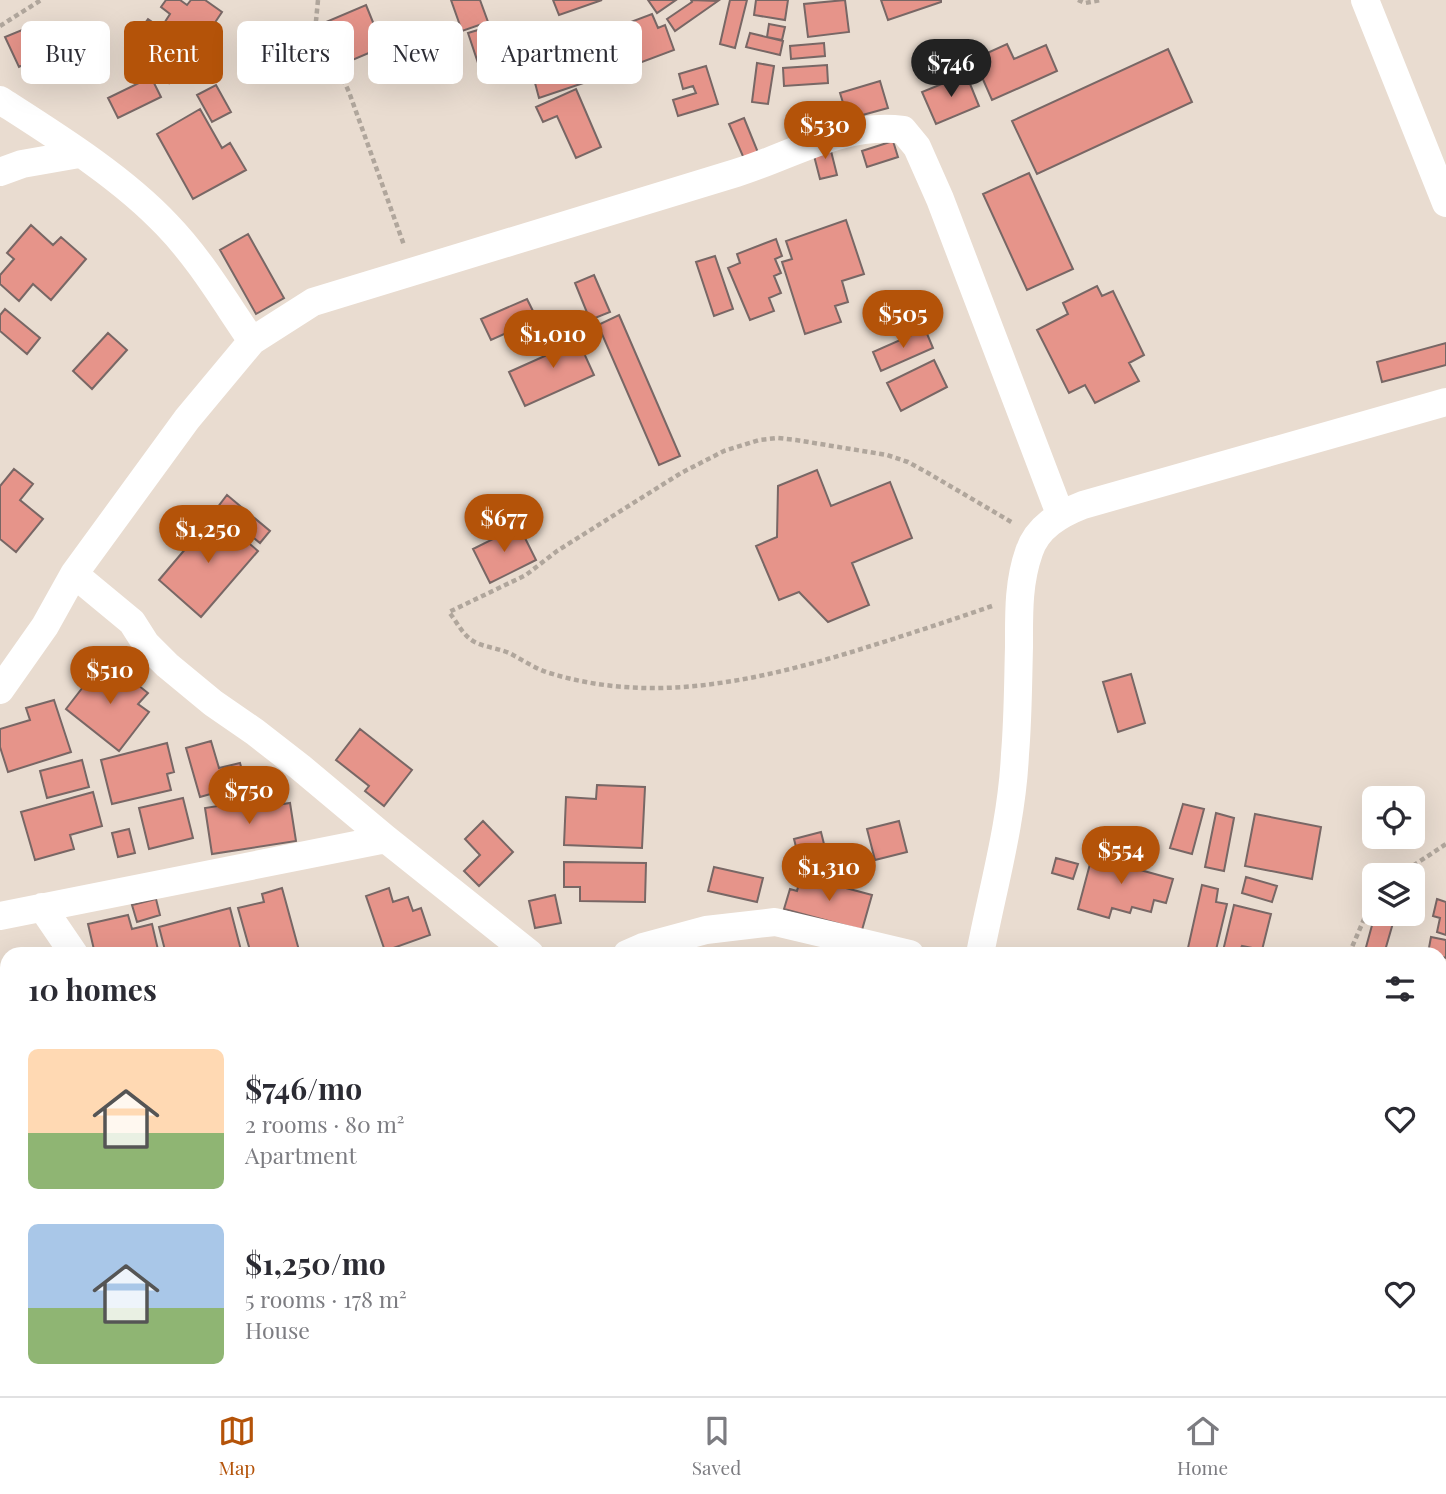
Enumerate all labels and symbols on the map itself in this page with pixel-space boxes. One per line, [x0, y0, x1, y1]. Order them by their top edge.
pin: $746 [910, 40, 992, 99]
pin: $530 [784, 102, 866, 161]
pin: $505 [862, 290, 944, 350]
pin: $1,010 [496, 310, 610, 370]
pin: $677 [463, 494, 545, 554]
pin: $1,250 [151, 505, 265, 565]
pin: $510 [69, 646, 151, 706]
pin: $750 [208, 766, 290, 826]
pin: $554 [1080, 826, 1162, 886]
pin: $1,310 [772, 844, 886, 903]

